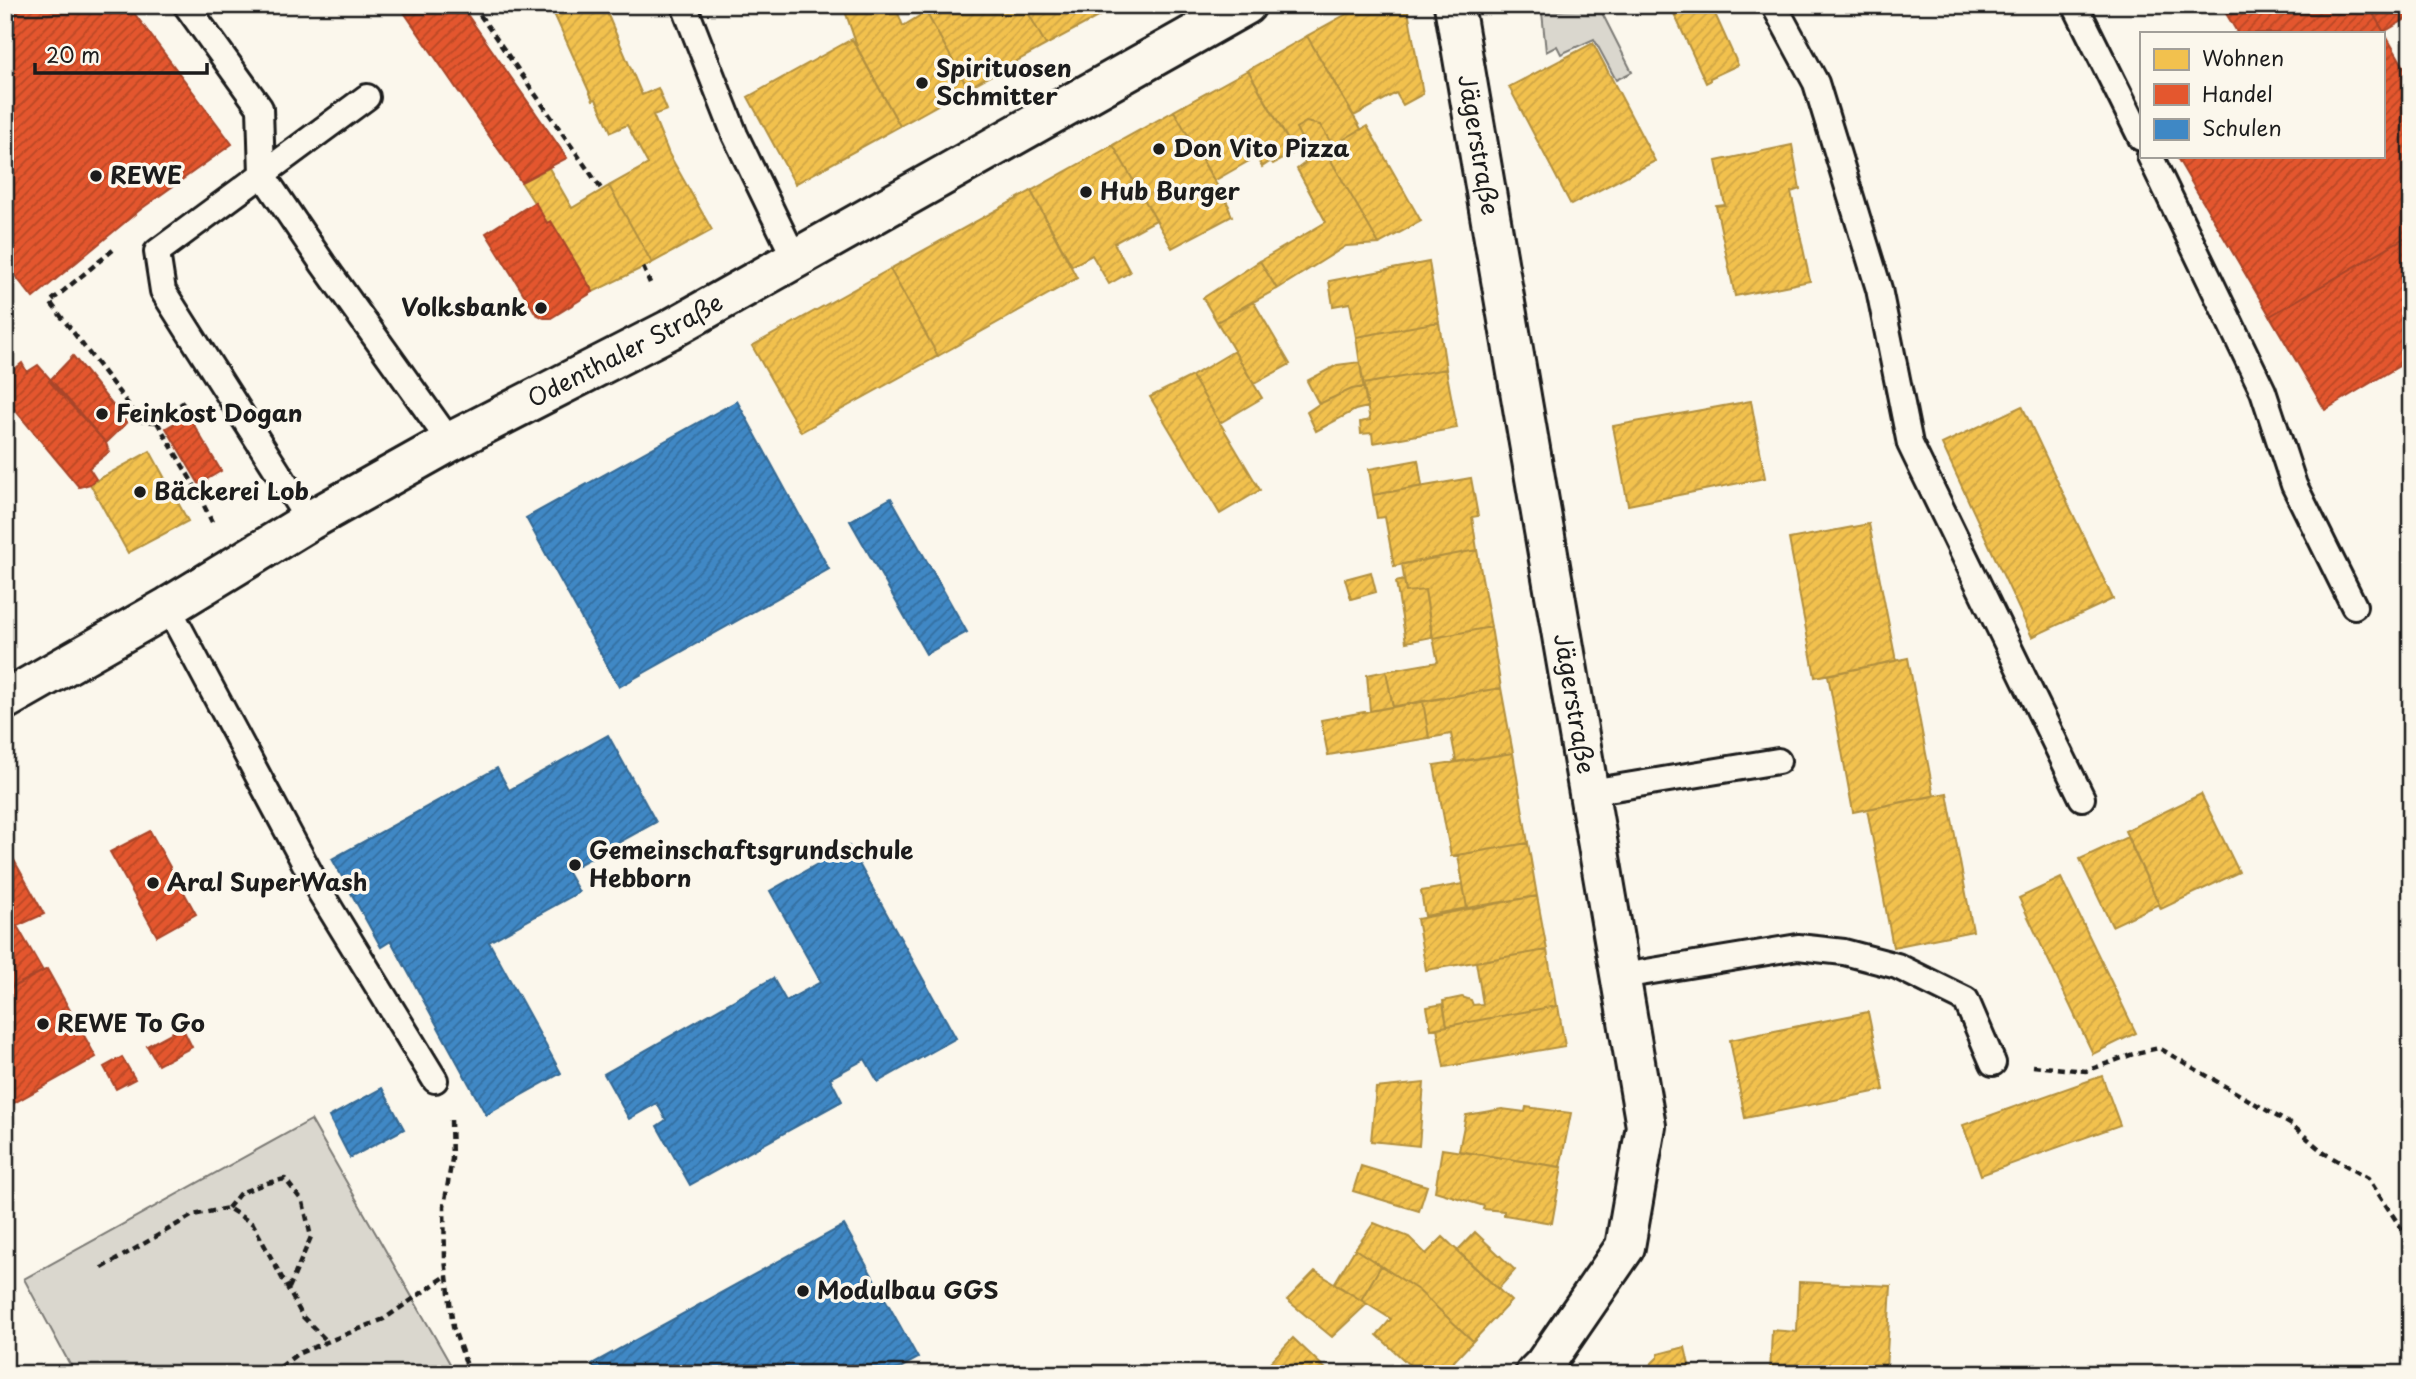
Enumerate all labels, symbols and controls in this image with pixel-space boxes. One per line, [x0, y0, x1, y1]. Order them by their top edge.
scale bar [35, 32, 206, 76]
legend [2140, 32, 2384, 158]
text: 20 m [46, 38, 100, 70]
text: Wohnen [2202, 41, 2284, 73]
place label: Spirituosen Schmitter [936, 49, 1072, 113]
street label: Jägerstraße [1450, 72, 1510, 218]
marker: Spirituosen Schmitter [914, 75, 930, 91]
text: Handel [2202, 77, 2273, 109]
text: Schulen [2202, 111, 2282, 143]
place label: Don Vito Pizza [1173, 129, 1350, 165]
marker: Don Vito Pizza [1151, 141, 1167, 157]
place label: REWE [110, 156, 182, 192]
marker: REWE [88, 168, 104, 184]
place label: Hub Burger [1100, 172, 1241, 208]
marker: Hub Burger [1078, 184, 1094, 200]
street label: Odenthaler Straße [521, 283, 729, 415]
place label: Volksbank [401, 288, 527, 324]
marker: Volksbank [533, 300, 549, 316]
place label: Feinkost Dogan [116, 394, 303, 430]
marker: Feinkost Dogan [94, 406, 110, 422]
place label: Bäckerei Lob [154, 472, 309, 508]
marker: Bäckerei Lob [132, 484, 148, 500]
street label: Jägerstraße [1546, 630, 1605, 777]
place label: Gemeinschaftsgrundschule Hebborn [589, 831, 913, 895]
marker: Gemeinschaftsgrundschule Hebborn [567, 857, 583, 873]
place label: Aral SuperWash [167, 863, 367, 899]
marker: Aral SuperWash [145, 875, 161, 891]
place label: REWE To Go [57, 1004, 205, 1040]
marker: REWE To Go [35, 1016, 51, 1032]
place label: Modulbau GGS [817, 1271, 999, 1307]
marker: Modulbau GGS [795, 1283, 811, 1299]

